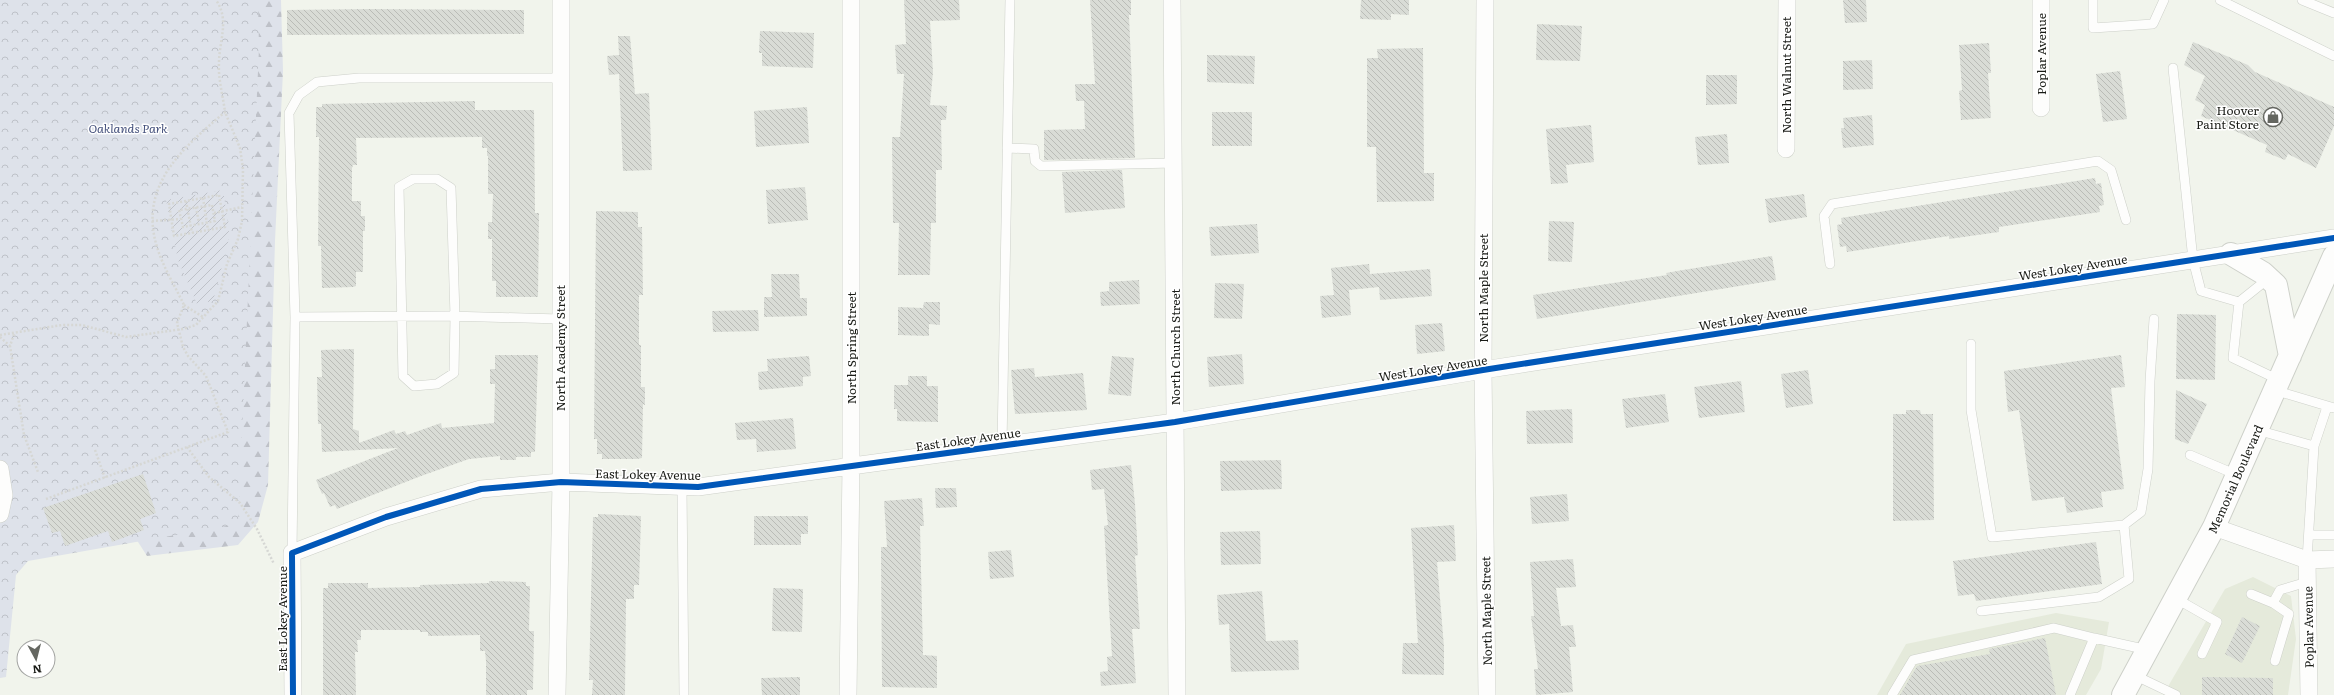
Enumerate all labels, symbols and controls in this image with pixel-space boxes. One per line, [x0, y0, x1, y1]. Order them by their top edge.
street label: Poplar Avenue [2032, 13, 2050, 95]
street label: North Walnut Street [1777, 16, 1795, 134]
place label: Hoover Paint Store [2196, 101, 2259, 133]
shop icon: Hoover Paint Store [2262, 106, 2284, 128]
park label: Oaklands Park [89, 119, 168, 137]
street label: North Maple Street [1474, 233, 1492, 343]
street label: West Lokey Avenue [2017, 250, 2129, 284]
street label: North Academy Street [551, 285, 569, 411]
street label: North Church Street [1166, 288, 1184, 405]
street label: North Spring Street [842, 292, 860, 404]
street label: West Lokey Avenue [1697, 300, 1809, 334]
street label: West Lokey Avenue [1377, 351, 1489, 385]
street label: Memorial Boulevard [2203, 421, 2267, 536]
street label: East Lokey Avenue [914, 423, 1022, 455]
street label: East Lokey Avenue [595, 464, 701, 484]
street label: North Maple Street [1476, 556, 1496, 666]
street label: East Lokey Avenue [273, 566, 291, 672]
street label: Poplar Avenue [2298, 586, 2318, 668]
north arrow [16, 639, 56, 679]
text: N [32, 661, 43, 678]

